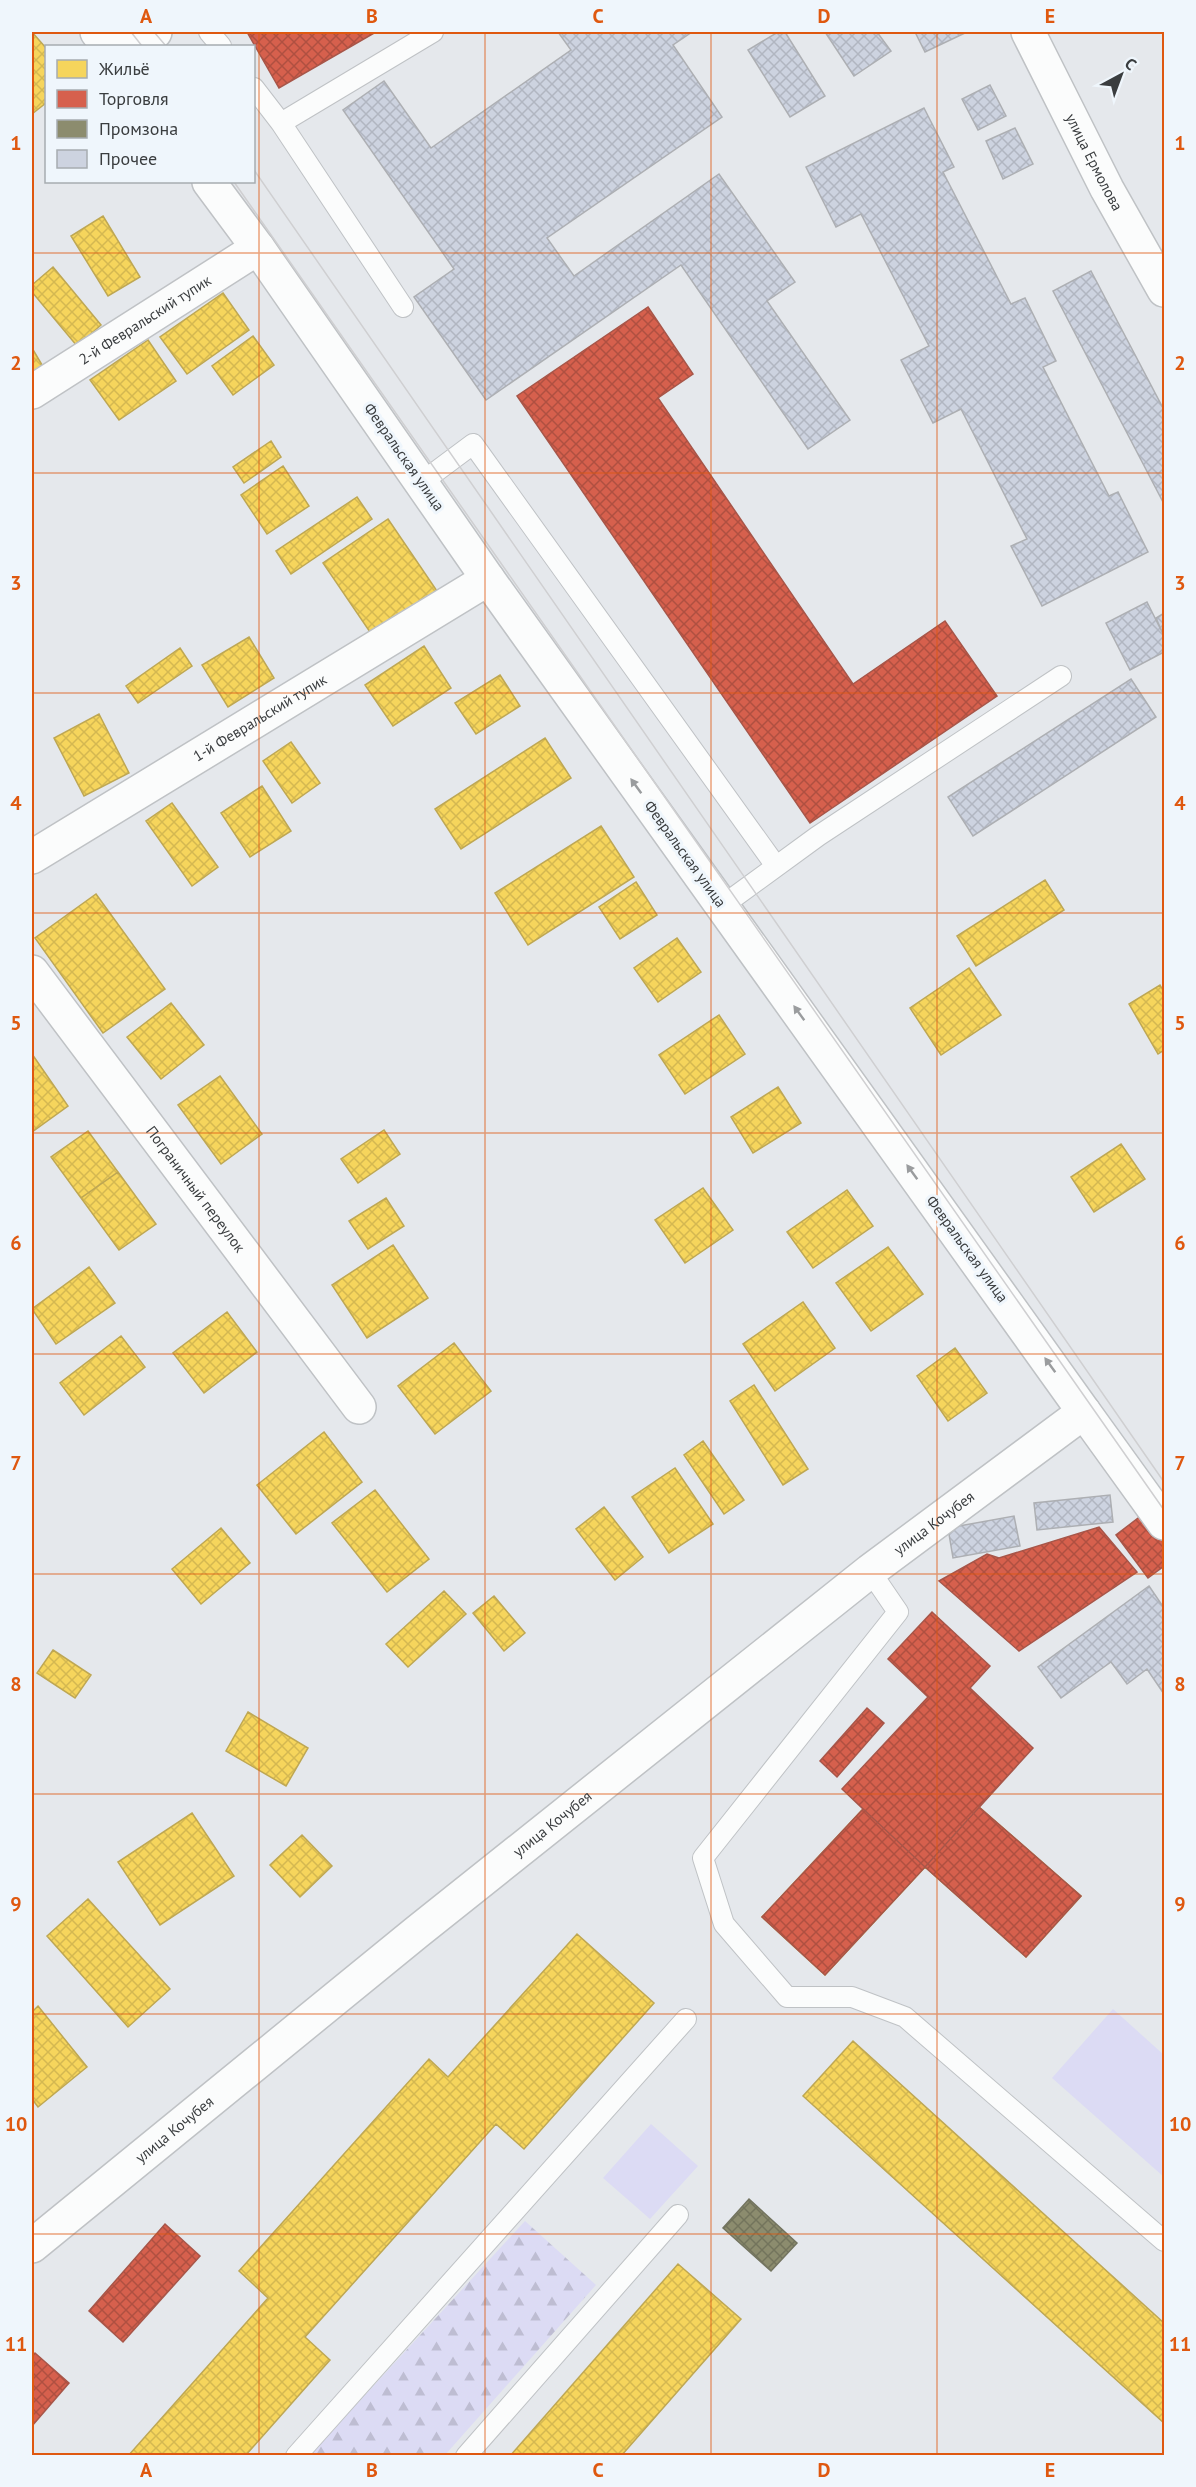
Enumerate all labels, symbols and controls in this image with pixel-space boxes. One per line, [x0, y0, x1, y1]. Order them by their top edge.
text: A [140, 3, 153, 29]
text: B [366, 3, 378, 29]
text: C [592, 3, 604, 29]
text: D [818, 3, 831, 29]
text: E [1045, 3, 1055, 29]
legend [45, 45, 255, 183]
north arrow [1091, 45, 1151, 105]
text: С [1121, 53, 1141, 74]
text: Жильё [98, 57, 150, 80]
text: Торговля [99, 87, 169, 110]
street label: улица Ермолова [1062, 110, 1127, 214]
text: Промзона [99, 117, 178, 140]
text: 1 [10, 130, 22, 156]
text: 1 [1174, 130, 1186, 156]
text: Прочее [99, 147, 157, 170]
street label: 2-й Февральский тупик [75, 270, 215, 369]
text: 2 [10, 350, 22, 376]
text: 2 [1174, 350, 1186, 376]
street label: Февральская улица [360, 399, 449, 514]
text: 3 [10, 570, 22, 596]
text: 3 [1174, 570, 1186, 596]
street label: 1-й Февральский тупик [189, 669, 331, 766]
one-way arrow [631, 779, 643, 794]
text: 4 [10, 790, 22, 816]
text: 4 [1174, 790, 1186, 816]
street label: Февральская улица [640, 797, 731, 911]
one-way arrow [793, 1006, 805, 1022]
text: 5 [10, 1010, 22, 1036]
text: 5 [1174, 1010, 1186, 1036]
street label: Пограничный переулок [142, 1122, 250, 1257]
one-way arrow [906, 1164, 918, 1180]
street label: Февральская улица [922, 1192, 1013, 1306]
text: 6 [10, 1230, 22, 1256]
text: 6 [1174, 1230, 1186, 1256]
one-way arrow [1044, 1357, 1056, 1373]
text: 7 [10, 1450, 22, 1476]
text: 7 [1174, 1450, 1186, 1476]
street label: улица Кочубея [890, 1487, 978, 1559]
text: 8 [10, 1671, 22, 1697]
text: 8 [1174, 1671, 1186, 1697]
street label: улица Кочубея [509, 1786, 595, 1861]
text: 9 [10, 1891, 22, 1917]
text: 9 [1174, 1891, 1186, 1917]
street label: улица Кочубея [131, 2092, 217, 2167]
text: 10 [5, 2111, 27, 2137]
text: 10 [1169, 2111, 1191, 2137]
text: 11 [5, 2331, 27, 2357]
text: 11 [1169, 2331, 1191, 2357]
text: A [140, 2457, 153, 2483]
text: B [366, 2457, 378, 2483]
text: C [592, 2457, 604, 2483]
text: D [818, 2457, 831, 2483]
text: E [1045, 2457, 1055, 2483]

